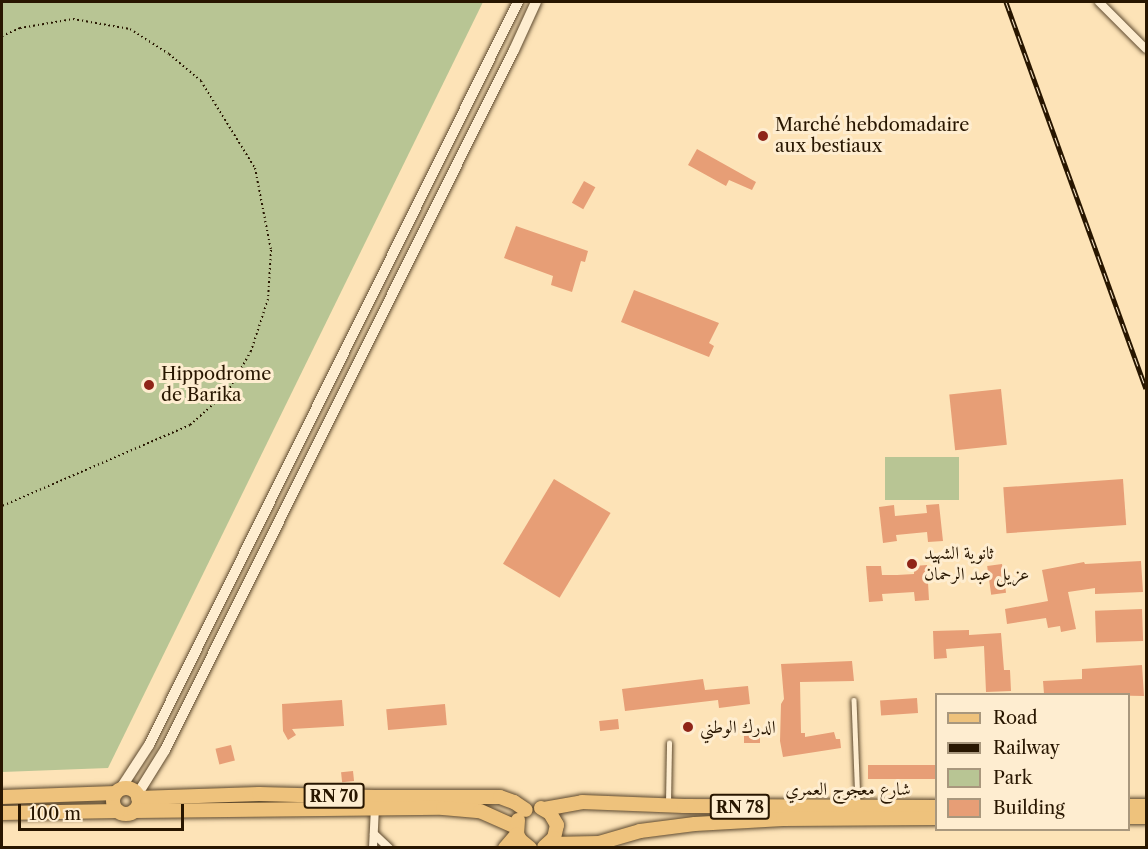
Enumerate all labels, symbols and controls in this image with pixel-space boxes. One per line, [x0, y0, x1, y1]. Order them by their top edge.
place label: Marché hebdomadaire aux bestiaux [775, 115, 969, 158]
marker: Marché hebdomadaire aux bestiaux [756, 129, 770, 143]
place label: Hippodrome de Barika [161, 364, 271, 406]
marker: Hippodrome de Barika [142, 378, 156, 392]
place label: ثانوية الشهيد عزيل عبد الرحمان [924, 543, 1029, 586]
marker: ثانوية الشهيد عزيل عبد الرحمان [905, 557, 919, 571]
legend [935, 693, 1130, 831]
text: Road [993, 707, 1038, 729]
place label: الدرك الوطني [700, 716, 776, 738]
marker: الدرك الوطني [681, 720, 695, 734]
text: Railway [993, 737, 1060, 759]
text: Park [993, 767, 1032, 789]
street label: شارع معجوج العمري [785, 778, 911, 800]
road number: RN 70 [302, 783, 366, 809]
scale bar [21, 792, 188, 830]
road number: RN 78 [708, 794, 771, 820]
text: Building [993, 797, 1065, 819]
text: 100 m [29, 803, 81, 825]

